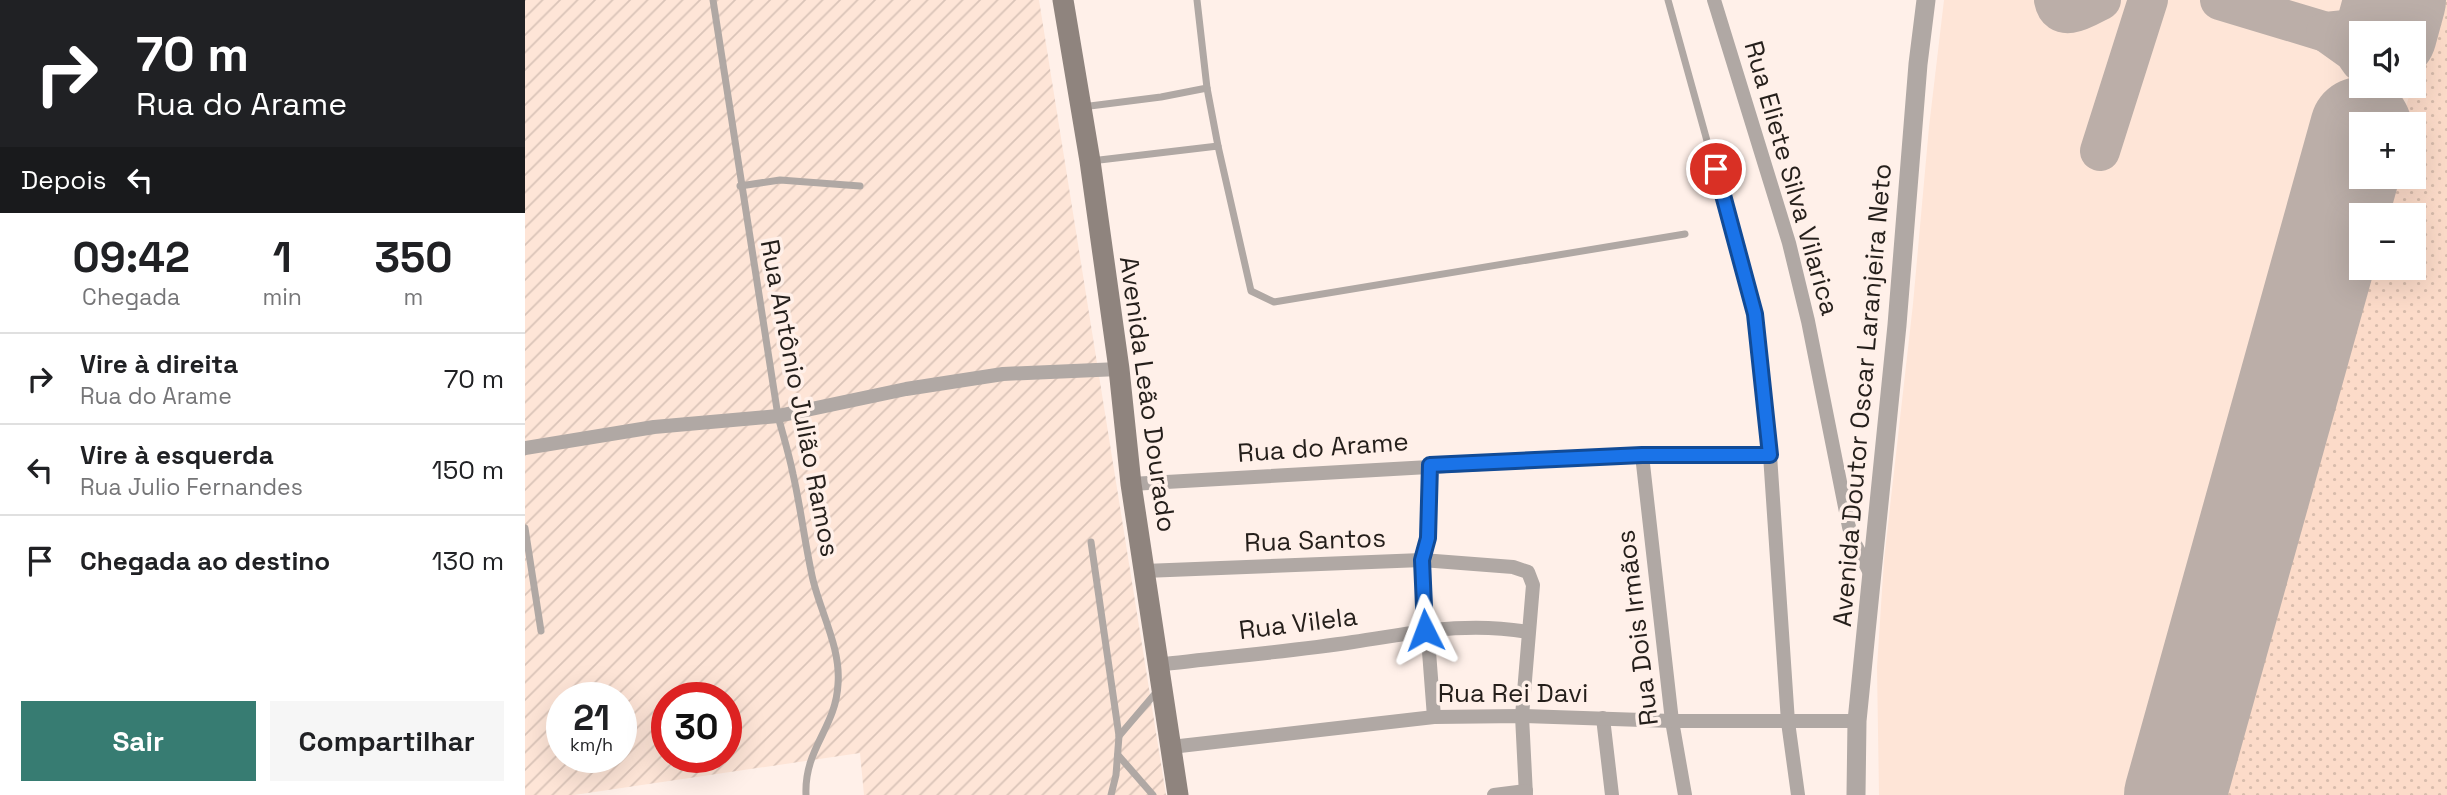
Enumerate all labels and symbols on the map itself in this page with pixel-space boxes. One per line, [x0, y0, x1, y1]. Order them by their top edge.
street label: Rua Eliete Silva Vilarica [1737, 37, 1847, 319]
pin [1686, 139, 1746, 199]
street label: Avenida Doutor Oscar Laranjeira Neto [1825, 162, 1899, 628]
street label: Rua Antônio Julião Ramos [753, 236, 847, 560]
street label: Avenida Leão Dourado [1112, 254, 1184, 534]
street label: Rua do Arame [1236, 424, 1410, 470]
street label: Rua Santos [1244, 521, 1386, 559]
street label: Rua Dois Irmãos [1608, 528, 1666, 728]
position arrow [1388, 593, 1462, 667]
street label: Rua Vilela [1237, 599, 1359, 647]
street label: Rua Rei Davi [1438, 676, 1588, 710]
speed limit sign: 30 [651, 682, 742, 773]

